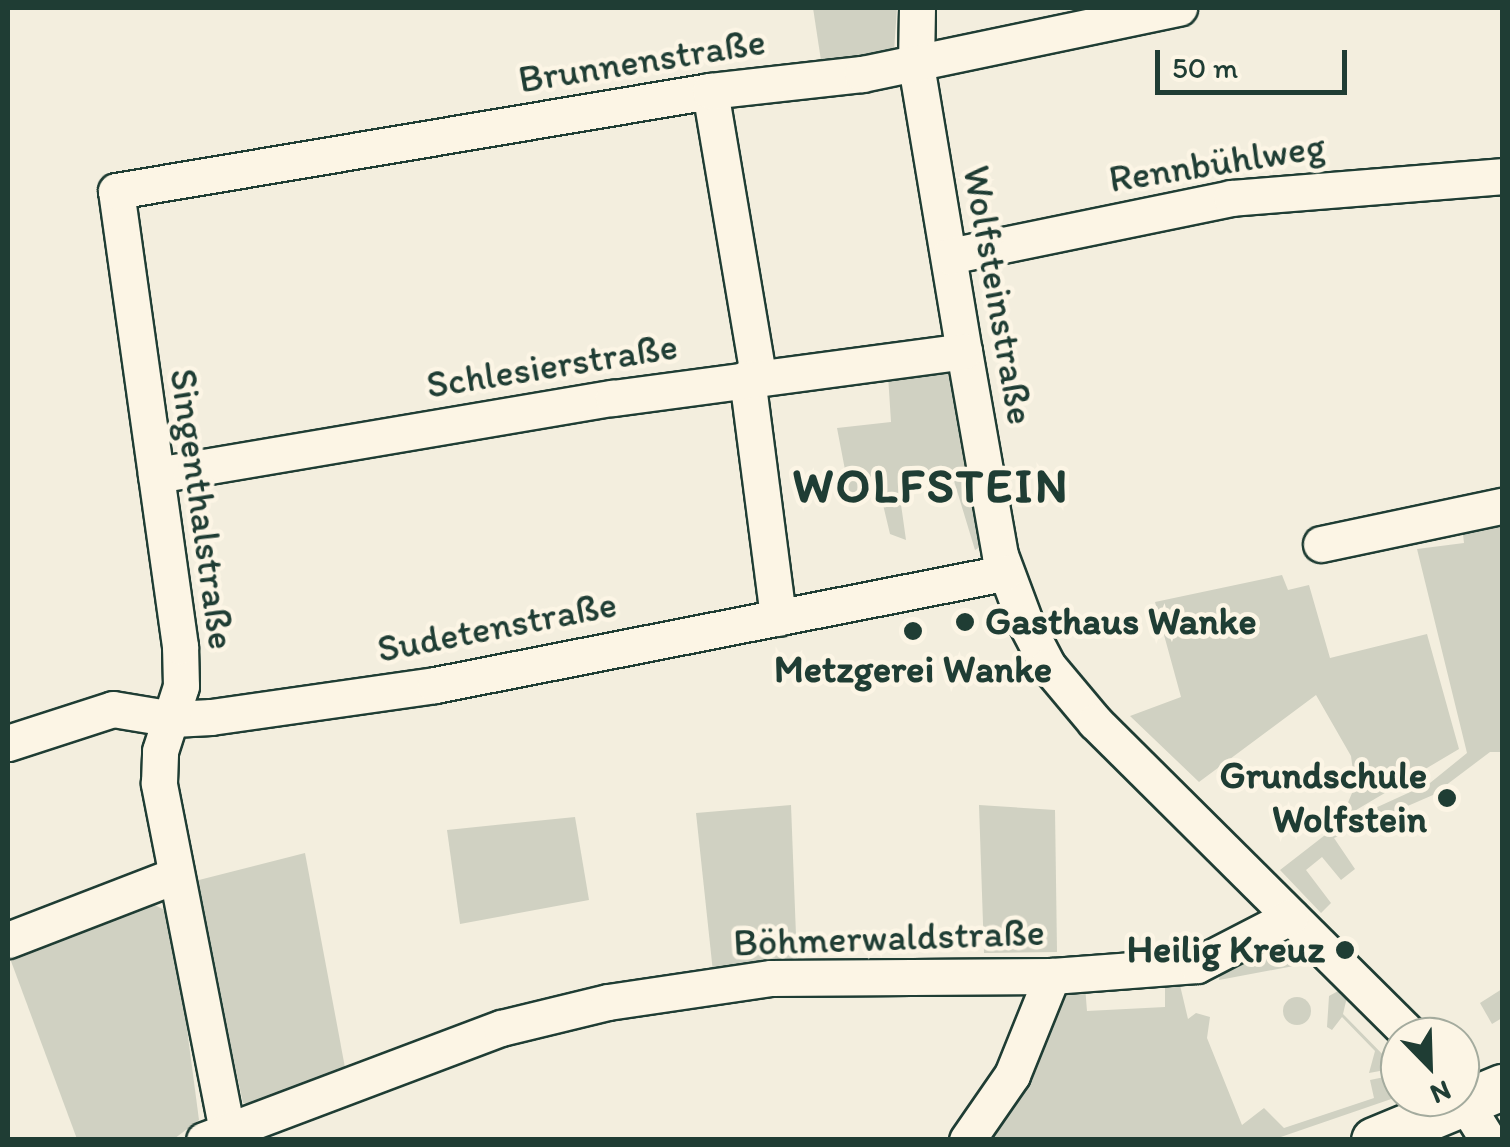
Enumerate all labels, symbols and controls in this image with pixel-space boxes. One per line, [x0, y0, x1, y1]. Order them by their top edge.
street label: Brunnenstraße [515, 19, 769, 103]
scale bar [1160, 30, 1352, 92]
text: 50 m [1172, 49, 1238, 86]
street label: Rennbühlweg [1106, 123, 1328, 203]
street label: Wolfsteinstraße [953, 162, 1043, 428]
street label: Schlesierstraße [423, 324, 681, 408]
street label: Singenthalstraße [160, 366, 244, 652]
district label: WOLFSTEIN [792, 457, 1070, 515]
street label: Sudetenstraße [373, 581, 621, 673]
place label: Gasthaus Wanke [985, 599, 1257, 645]
marker: Gasthaus Wanke [954, 611, 976, 633]
marker: Metzgerei Wanke [902, 620, 924, 642]
place label: Metzgerei Wanke [774, 647, 1052, 693]
place label: Grundschule Wolfstein [1220, 753, 1427, 842]
marker: Grundschule Wolfstein [1436, 787, 1458, 809]
street label: Böhmerwaldstraße [732, 910, 1046, 966]
place label: Heilig Kreuz [1127, 927, 1325, 973]
marker: Heilig Kreuz [1334, 939, 1356, 961]
north arrow [1380, 1017, 1480, 1117]
text: N [1426, 1073, 1456, 1112]

